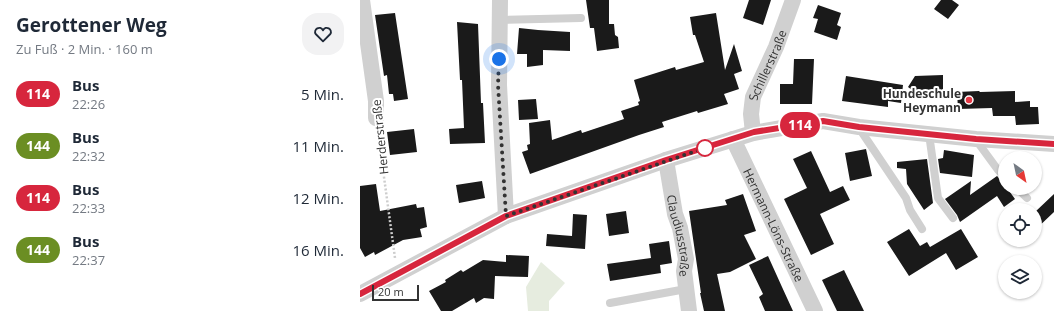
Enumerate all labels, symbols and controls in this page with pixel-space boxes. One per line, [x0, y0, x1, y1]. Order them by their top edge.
text: Gerottener Weg [16, 12, 167, 38]
button: heart [302, 13, 344, 55]
street label: Schillerstraße [744, 27, 790, 101]
text: Zu Fuß · 2 Min. · 160 m [16, 40, 153, 58]
your location [489, 49, 509, 69]
text: Bus [72, 75, 99, 95]
text: 114 [26, 84, 50, 103]
text: 5 Min. [301, 84, 344, 104]
place label: Hundeschule Heymann [883, 85, 961, 116]
text: 22:26 [72, 95, 105, 113]
marker: Hundeschule Heymann [964, 95, 974, 105]
street label: Herderstraße [368, 98, 392, 175]
line badge: 114 [777, 112, 823, 138]
text: 114 [788, 115, 812, 134]
text: Bus [72, 127, 99, 147]
text: 144 [26, 136, 50, 155]
text: 11 Min. [293, 136, 344, 156]
unlabelled marker [696, 139, 714, 157]
text: 22:32 [72, 147, 105, 165]
north arrow [998, 151, 1042, 195]
map controls [998, 151, 1042, 299]
street label: Hermann-Löns-Straße [740, 165, 808, 285]
text: Bus [72, 179, 99, 199]
text: 114 [26, 188, 50, 207]
text: 12 Min. [293, 188, 344, 208]
street label: Claudiusstraße [663, 193, 695, 278]
text: 22:33 [72, 199, 105, 217]
button: locate [998, 203, 1042, 247]
text: Bus [72, 231, 99, 251]
text: 144 [26, 240, 50, 259]
text: 16 Min. [293, 240, 344, 260]
text: 22:37 [72, 251, 105, 269]
button: layers [998, 255, 1042, 299]
scale bar [372, 283, 419, 302]
text: 20 m [378, 284, 404, 299]

